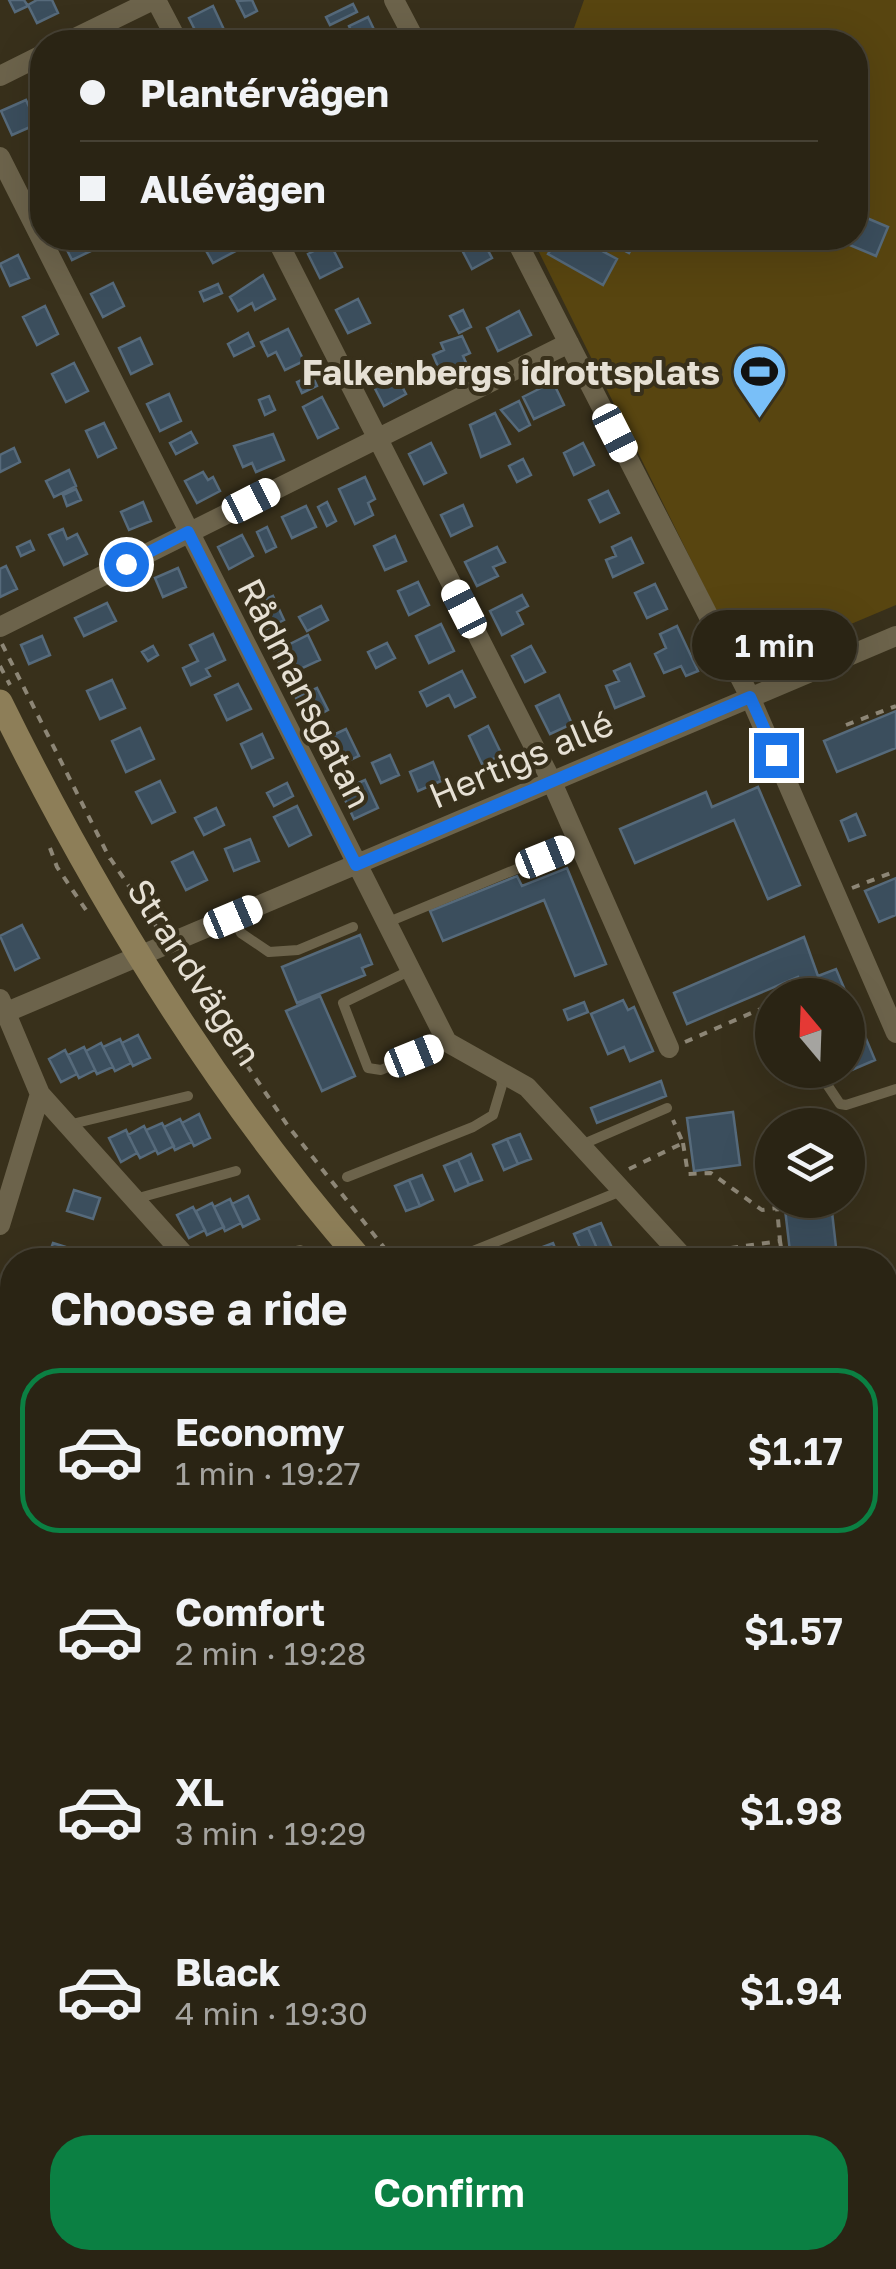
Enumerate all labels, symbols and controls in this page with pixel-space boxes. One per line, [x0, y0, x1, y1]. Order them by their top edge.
text: Plantérvägen [140, 70, 389, 115]
text: Allévägen [140, 166, 326, 211]
sports icon: Falkenbergs idrottsplats [729, 342, 789, 421]
place label: Falkenbergs idrottsplats [302, 351, 720, 393]
car [588, 399, 642, 467]
car [217, 474, 285, 528]
route start [104, 542, 149, 587]
street label: Rådmansgatan [229, 571, 381, 815]
car [437, 575, 491, 643]
callout: 1 min [694, 610, 858, 680]
text: 1 min [734, 626, 815, 664]
street label: Hertigs allé [423, 701, 619, 817]
route end [754, 733, 799, 778]
car [512, 832, 578, 882]
street label: Strandvägen [119, 871, 271, 1073]
car [200, 891, 266, 943]
north arrow [755, 978, 865, 1088]
map controls [755, 978, 865, 1218]
car [381, 1031, 447, 1081]
button: layers [755, 1108, 865, 1218]
text: Choose a ride [50, 1281, 348, 1335]
icon: car [55, 1406, 145, 1496]
text: Economy [175, 1409, 344, 1454]
text: $1.17 [747, 1428, 843, 1473]
text: 1 min · 19:27 [175, 1454, 361, 1492]
icon: car [55, 1586, 145, 1676]
text: Comfort [175, 1589, 325, 1634]
text: $1.57 [744, 1608, 843, 1653]
text: 2 min · 19:28 [175, 1634, 366, 1672]
icon: car [55, 1766, 145, 1856]
text: XL [175, 1769, 224, 1814]
text: $1.98 [739, 1788, 843, 1833]
text: 3 min · 19:29 [175, 1814, 366, 1852]
icon: car [55, 1946, 145, 2036]
text: Black [175, 1949, 280, 1994]
text: $1.94 [739, 1968, 843, 2013]
text: 4 min · 19:30 [175, 1994, 368, 2032]
button: Confirm [50, 2135, 848, 2250]

